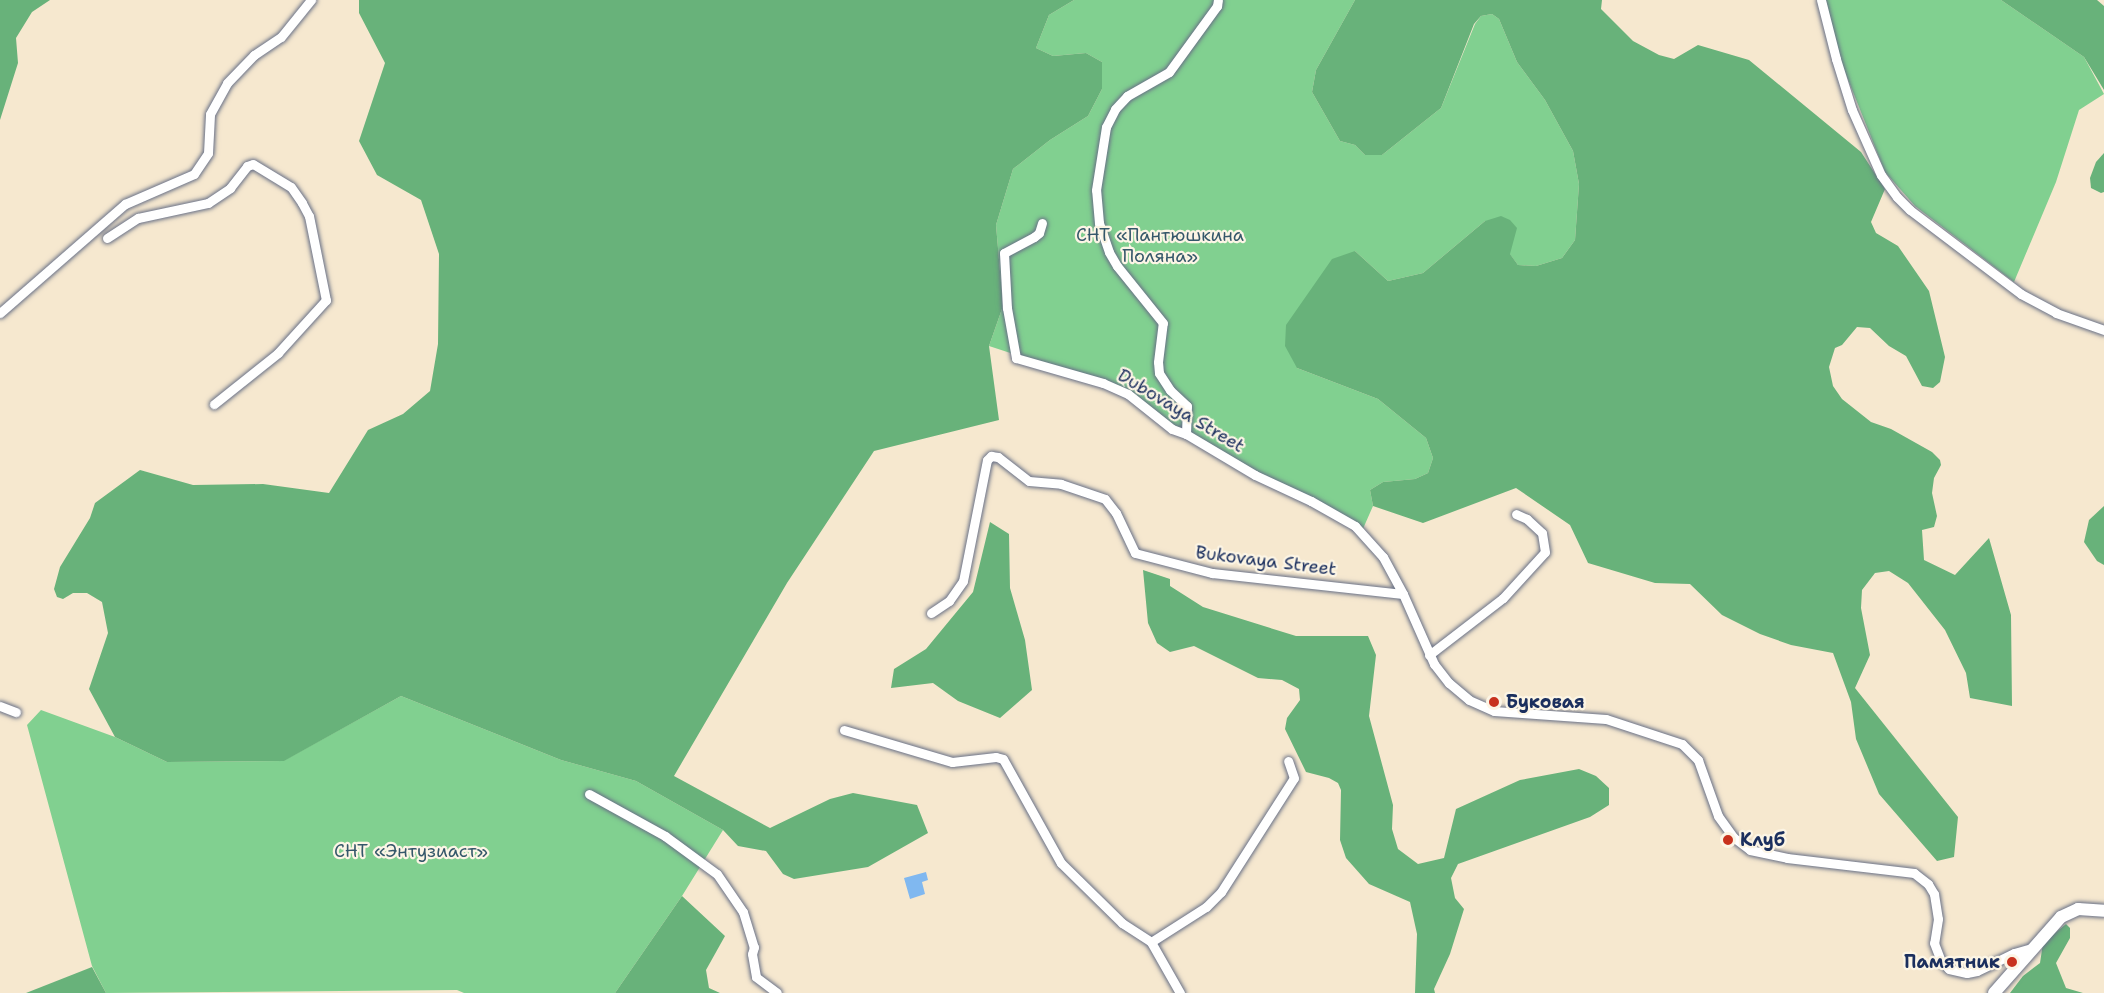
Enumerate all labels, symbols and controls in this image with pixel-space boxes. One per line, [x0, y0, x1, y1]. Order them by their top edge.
park label: СНТ «Пантюшкина Поляна» [1076, 225, 1244, 268]
street label: Dubovaya Street [1114, 365, 1248, 457]
street label: Bukovaya Street [1194, 542, 1338, 580]
place label: Буковая [1506, 691, 1585, 713]
marker: Буковая [1487, 695, 1501, 709]
place label: Клуб [1740, 829, 1785, 851]
marker: Клуб [1721, 833, 1735, 847]
park label: СНТ «Энтузиаст» [334, 840, 488, 862]
place label: Памятник [1904, 951, 2000, 973]
marker: Памятник [2005, 955, 2019, 969]

